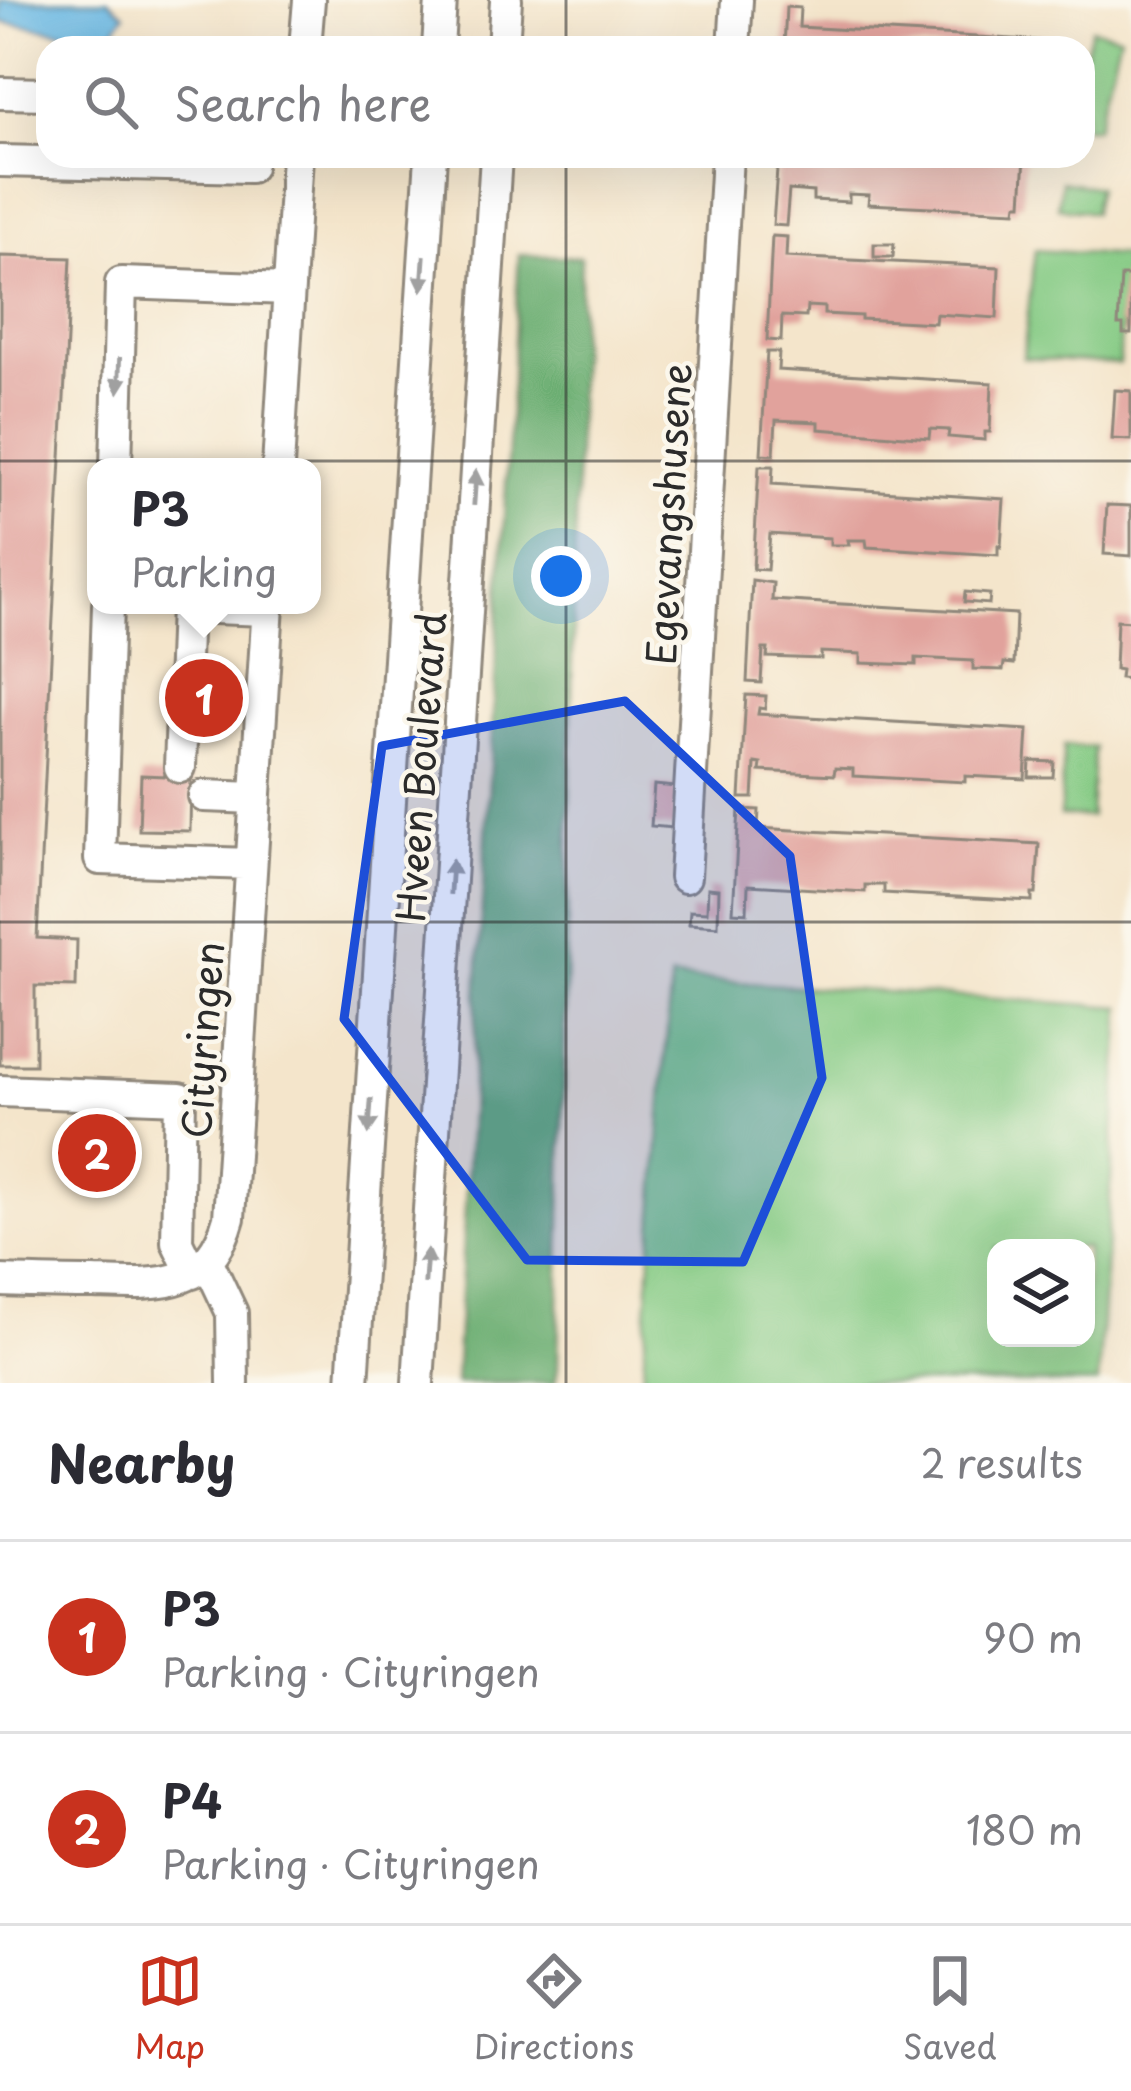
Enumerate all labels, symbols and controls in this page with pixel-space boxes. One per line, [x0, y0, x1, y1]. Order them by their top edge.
search box [36, 36, 1095, 168]
text: Search here [174, 68, 431, 136]
icon: search [78, 69, 144, 135]
one-way arrow [414, 255, 433, 292]
one-way arrow [109, 357, 128, 395]
street label: Egevangshusene [630, 362, 704, 666]
popup [87, 458, 321, 614]
one-way arrow [466, 468, 485, 506]
text: P3 [131, 473, 190, 541]
text: Parking [131, 541, 277, 600]
your location [531, 546, 591, 606]
street label: Hveen Boulevard [379, 610, 459, 924]
pin: 1 [165, 653, 243, 743]
one-way arrow [442, 857, 461, 895]
street label: Cityringen [165, 940, 237, 1140]
one-way arrow [360, 1098, 379, 1135]
pin: 2 [58, 1108, 136, 1198]
map controls [987, 1239, 1095, 1347]
button: layers [987, 1239, 1095, 1347]
one-way arrow [417, 1246, 436, 1284]
text: Nearby [48, 1423, 235, 1500]
text: 2 results [921, 1432, 1083, 1491]
text: P3 [162, 1573, 221, 1641]
text: 1 [78, 1607, 96, 1666]
text: 90 m [983, 1607, 1083, 1666]
text: Parking · Cityringen [162, 1641, 540, 1700]
text: P4 [162, 1765, 222, 1833]
text: 2 [73, 1799, 101, 1858]
text: 180 m [966, 1799, 1083, 1858]
text: Parking · Cityringen [162, 1833, 540, 1892]
tab: Map [134, 1948, 205, 2070]
tab: Directions [474, 1948, 634, 2070]
tab: Saved [903, 1948, 997, 2070]

